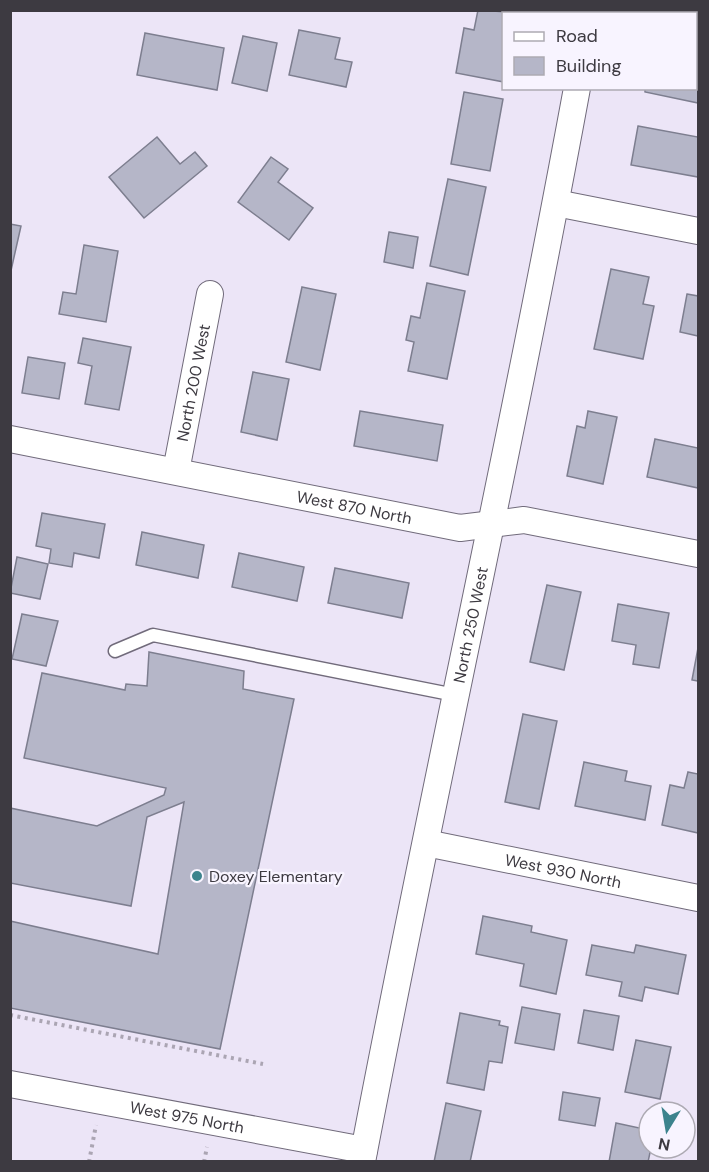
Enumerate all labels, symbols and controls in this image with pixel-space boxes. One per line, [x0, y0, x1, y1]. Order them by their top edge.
legend [502, 12, 697, 90]
text: Road [556, 24, 598, 48]
text: Building [556, 54, 621, 78]
street label: North 200 West [171, 322, 215, 443]
street label: West 870 North [295, 485, 414, 529]
street label: North 250 West [448, 565, 493, 685]
street label: West 930 North [503, 849, 623, 893]
place label: Doxey Elementary [209, 866, 343, 887]
marker: Doxey Elementary [190, 869, 204, 883]
street label: West 975 North [128, 1096, 246, 1138]
north arrow [637, 1100, 697, 1160]
text: N [657, 1133, 672, 1156]

